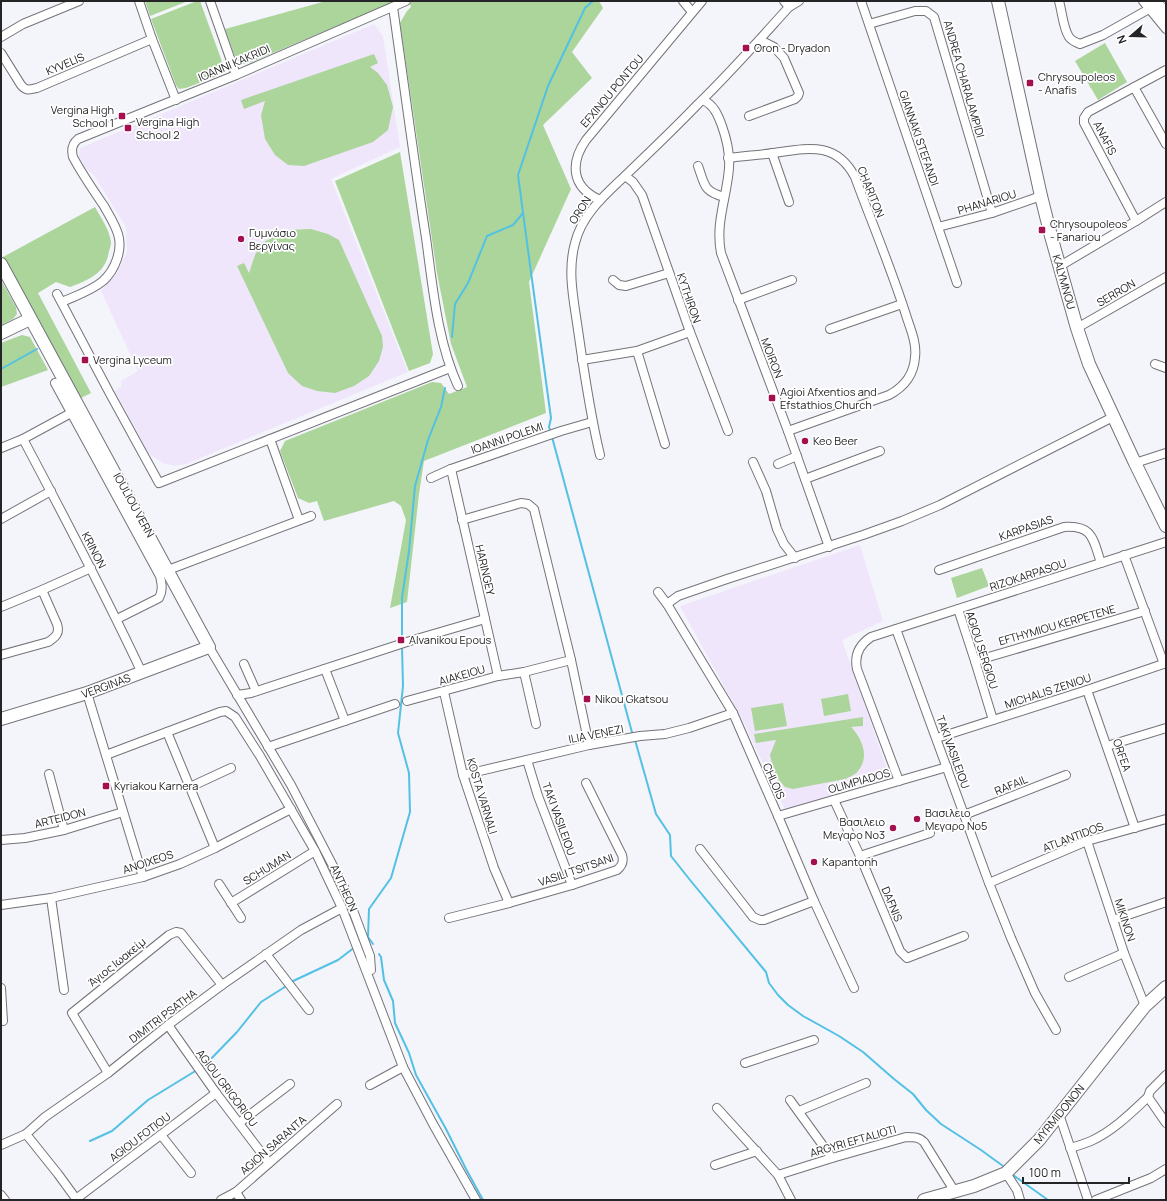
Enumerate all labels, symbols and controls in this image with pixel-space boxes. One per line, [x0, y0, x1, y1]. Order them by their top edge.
north arrow [1111, 16, 1151, 56]
street label: ANDREA CHARALAMPIDI [941, 18, 988, 139]
text: N [1113, 33, 1130, 46]
place label: Oron - Dryadon [754, 40, 830, 55]
street label: IOANNI KAKRIDI [196, 41, 272, 84]
marker: Oron - Dryadon [741, 43, 751, 53]
street label: KYVELIS [43, 49, 87, 78]
street label: EFXINOU PONTOU [577, 51, 647, 130]
place label: Chrysoupoleos - Anafis [1038, 69, 1115, 97]
marker: Chrysoupoleos - Anafis [1025, 78, 1035, 88]
street label: GIANNAKI STEFANDI [896, 88, 943, 188]
place label: Vergina High School 1 [51, 102, 114, 130]
marker: Vergina High School 1 [117, 111, 127, 121]
place label: Vergina High School 2 [136, 114, 199, 142]
street label: ANAFIS [1090, 118, 1121, 158]
marker: Vergina High School 2 [123, 123, 133, 133]
street label: CHARITON [854, 164, 889, 220]
street label: PHANARIOU [956, 185, 1018, 218]
street label: ORON [565, 193, 594, 227]
place label: Chrysoupoleos - Fanariou [1050, 216, 1127, 244]
place label: Γυμνάσιο Βεργίνας [249, 225, 297, 253]
marker: Chrysoupoleos - Fanariou [1037, 225, 1047, 235]
marker: Γυμνάσιο Βεργίνας [236, 234, 246, 244]
street label: KALYMNOU [1049, 253, 1079, 311]
street label: KYTHIRON [674, 271, 705, 325]
street label: SERRON [1094, 275, 1138, 310]
street label: MOIRON [758, 335, 787, 380]
place label: Vergina Lyceum [93, 352, 172, 367]
marker: Vergina Lyceum [80, 355, 90, 365]
place label: Agioi Afxentios and Efstathios Church [780, 384, 877, 412]
marker: Agioi Afxentios and Efstathios Church [767, 393, 777, 403]
street label: IOANNI POLEMI [469, 418, 545, 457]
place label: Keo Beer [813, 433, 858, 448]
marker: Keo Beer [800, 436, 810, 446]
street label: IOULIOU VERN [110, 470, 158, 540]
street label: KARPASIAS [997, 511, 1055, 544]
street label: KRINON [79, 529, 110, 571]
street label: HARINGEY [472, 543, 499, 598]
street label: RIZOKARPASOU [988, 555, 1068, 594]
street label: EFTHYMIOU KERPETENE [997, 601, 1117, 648]
street label: AGIOU SERGIOU [963, 609, 1002, 691]
place label: Alvanikou Epous [409, 632, 491, 647]
marker: Alvanikou Epous [396, 635, 406, 645]
street label: AIAKEIOU [437, 661, 487, 688]
street label: MICHALIS ZENIOU [1003, 669, 1093, 712]
street label: VERGINAS [79, 670, 133, 701]
place label: Nikou Gkatsou [595, 691, 668, 706]
marker: Nikou Gkatsou [582, 694, 592, 704]
street label: TAKI VASILEIOU [933, 713, 974, 790]
street label: ILIA VENEZI [567, 721, 625, 746]
street label: ORFEA [1110, 736, 1135, 773]
street label: KOSTA VARNALI [464, 756, 501, 836]
street label: CHLOIS [760, 760, 789, 801]
street label: OLIMPIADOS [826, 764, 892, 797]
street label: RAFAIL [992, 771, 1030, 798]
place label: Kyriakou Karnera [114, 778, 198, 793]
street label: TAKI VASILEIOU [539, 780, 580, 857]
marker: Kyriakou Karnera [101, 781, 111, 791]
street label: ARTEIDON [33, 804, 87, 831]
place label: Βασιλειο Μεγαρο Νο5 [925, 805, 987, 833]
place label: Βασιλειο Μεγαρο Νο3 [823, 814, 885, 842]
marker: Βασιλειο Μεγαρο Νο5 [912, 814, 922, 824]
street label: ATLANTIDOS [1040, 818, 1106, 855]
marker: Βασιλειο Μεγαρο Νο3 [888, 823, 898, 833]
street label: ANOIXEOS [121, 846, 175, 877]
street label: SCHUMAN [240, 847, 293, 888]
street label: VASILI TSITSANI [536, 850, 615, 889]
place label: Kapantonh [822, 854, 878, 869]
marker: Kapantonh [809, 857, 819, 867]
street label: ANTHEON [327, 862, 361, 914]
street label: DAFNIS [878, 884, 907, 924]
street label: MIKINON [1112, 897, 1139, 943]
street label: Άγιος Ιωακείμ [85, 934, 149, 989]
street label: DIMITRI PSATHA [126, 985, 200, 1046]
street label: AGIOU GRIGORIOU [193, 1046, 261, 1129]
street label: MYRMIDONON [1030, 1081, 1087, 1147]
street label: AGIOU FOTIOU [106, 1109, 173, 1165]
street label: AGION SARANTA [236, 1112, 309, 1178]
street label: ARGYRI EFTALIOTI [808, 1121, 898, 1160]
scale bar [1023, 1159, 1129, 1185]
text: 100 m [1029, 1164, 1061, 1181]

